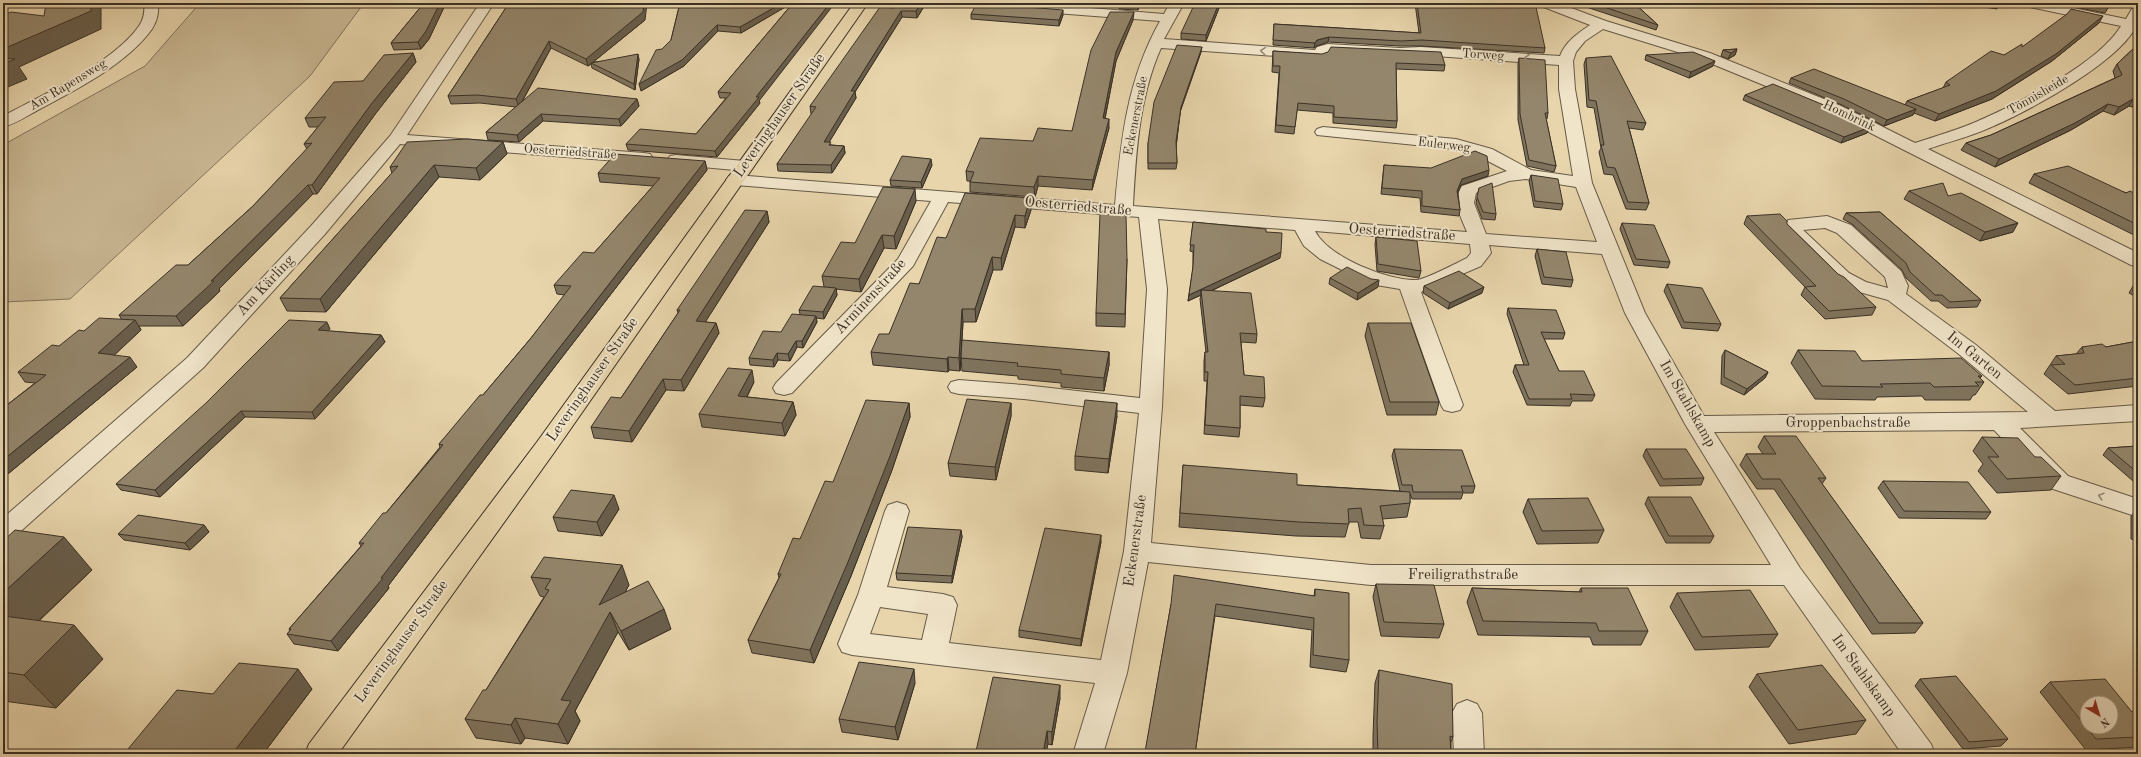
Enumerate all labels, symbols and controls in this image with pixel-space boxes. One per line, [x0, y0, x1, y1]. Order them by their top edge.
one-way arrow [1260, 47, 1266, 56]
street label: Torweg [1461, 47, 1505, 63]
street label: Leveringhauser Straße [731, 51, 829, 181]
one-way arrow [1524, 54, 1530, 63]
street label: Am Rapensweg [27, 57, 109, 113]
street label: Tönnisheide [2005, 72, 2071, 118]
street label: Eckenerstraße [1122, 75, 1150, 157]
street label: Hombrink [1821, 98, 1877, 134]
street label: Eulerweg [1417, 135, 1471, 155]
street label: Oesterriedstraße [523, 142, 617, 162]
street label: Oesterriedstraße [1024, 195, 1132, 219]
street label: Oesterriedstraße [1348, 222, 1456, 244]
street label: Am Kärling [234, 253, 298, 319]
street label: Arminenstraße [833, 256, 910, 338]
street label: Leveringhauser Straße [544, 315, 642, 445]
street label: Im Garten [1943, 329, 2005, 383]
street label: Im Stahlskamp [1656, 358, 1718, 450]
street label: Groppenbachstraße [1786, 416, 1911, 431]
one-way arrow [2098, 492, 2105, 501]
street label: Eckenerstraße [1122, 494, 1150, 588]
street label: Freiligrathstraße [1408, 568, 1518, 583]
street label: Leveringhauser Straße [353, 578, 452, 706]
street label: Im Stahlskamp [1828, 632, 1898, 720]
north arrow [2079, 695, 2119, 735]
text: N [2097, 715, 2111, 729]

